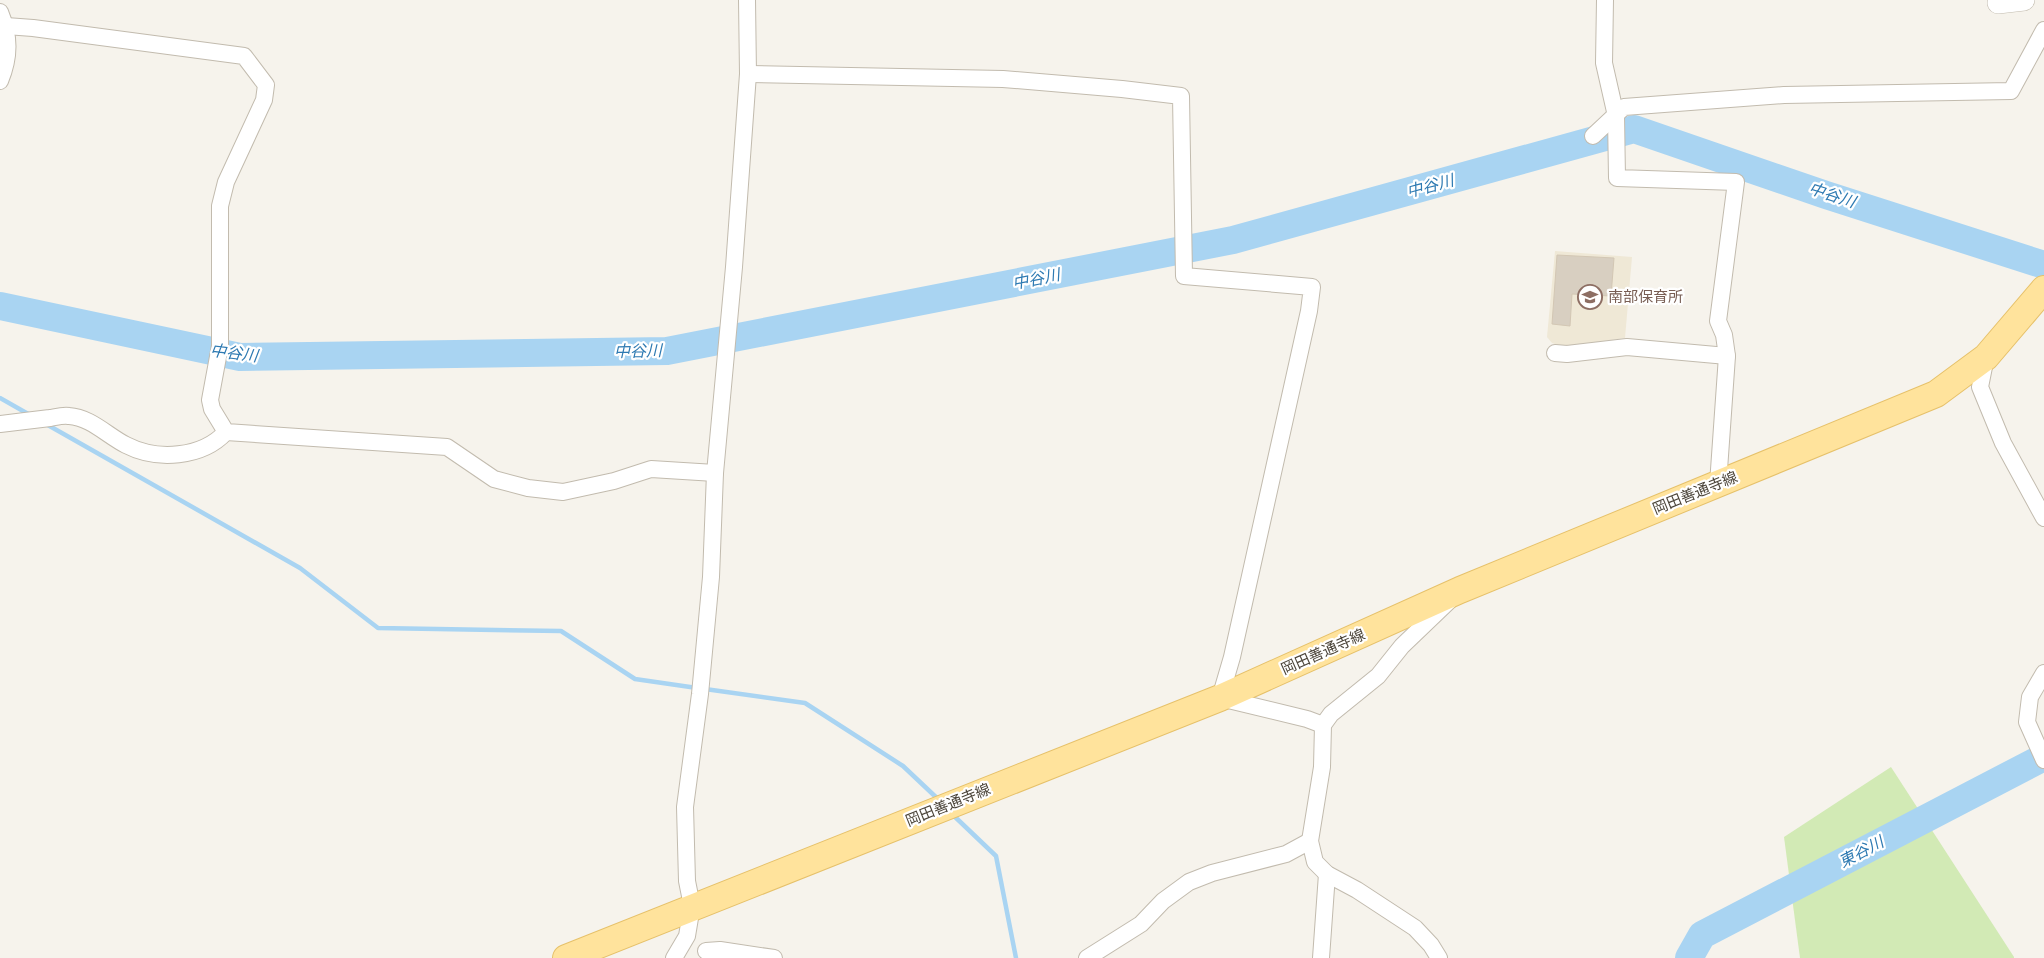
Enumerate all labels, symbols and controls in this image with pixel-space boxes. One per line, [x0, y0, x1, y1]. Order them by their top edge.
water label: 中谷川 [1404, 170, 1458, 201]
water label: 中谷川 [1806, 179, 1860, 212]
water label: 中谷川 [1011, 265, 1063, 293]
school or university icon: 南部保育所 [1577, 284, 1603, 310]
place label: 南部保育所 [1608, 288, 1683, 306]
water label: 中谷川 [209, 341, 261, 366]
water label: 中谷川 [614, 341, 664, 361]
street label: 岡田善通寺線 [1650, 468, 1740, 518]
street label: 岡田善通寺線 [1278, 625, 1368, 679]
street label: 岡田善通寺線 [903, 780, 993, 830]
water label: 東谷川 [1835, 831, 1888, 872]

